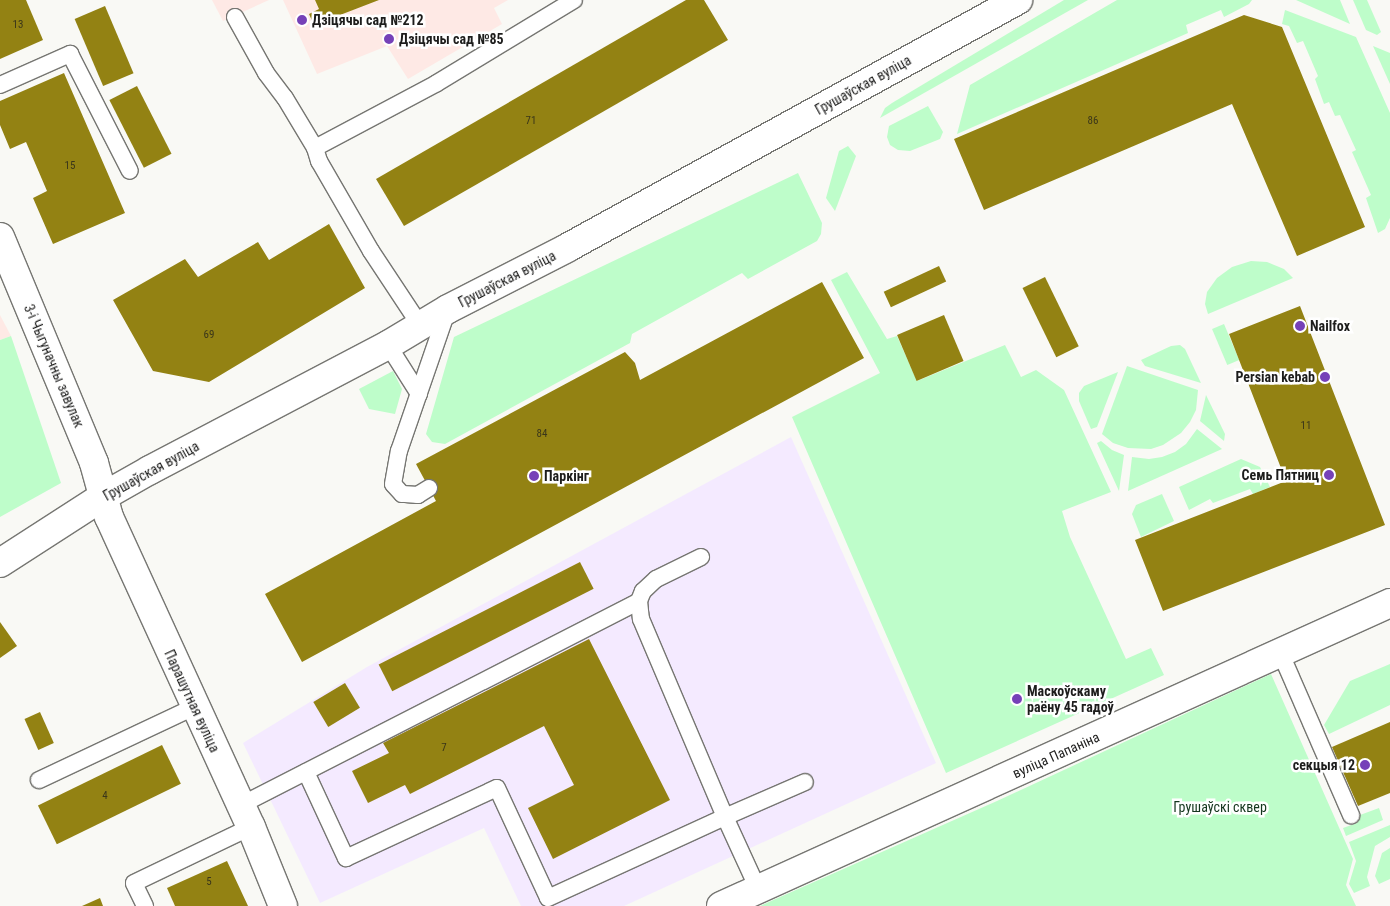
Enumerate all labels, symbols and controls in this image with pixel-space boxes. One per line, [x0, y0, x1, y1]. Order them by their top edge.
place label: Дзіцячы сад №212 [312, 12, 424, 28]
marker: Дзіцячы сад №212 [296, 14, 308, 26]
house number: 13 [13, 18, 23, 32]
place label: Дзіцячы сад №85 [399, 31, 504, 47]
marker: Дзіцячы сад №85 [383, 33, 395, 45]
street label: Грушаўская вуліца [812, 52, 914, 118]
house number: 71 [526, 114, 536, 128]
house number: 86 [1088, 114, 1098, 128]
house number: 15 [65, 159, 75, 173]
street label: Грушаўская вуліца [455, 247, 559, 311]
street label: 3-і Чыгуначны завулак [20, 302, 88, 430]
place label: Nailfox [1310, 318, 1350, 334]
marker: Nailfox [1294, 320, 1306, 332]
house number: 69 [204, 328, 214, 342]
place label: Persian kebab [1235, 369, 1315, 385]
marker: Persian kebab [1319, 371, 1331, 383]
house number: 11 [1301, 419, 1311, 433]
house number: 84 [537, 427, 547, 441]
street label: Грушаўская вуліца [100, 438, 202, 504]
place label: Семь Пятниц [1241, 467, 1319, 483]
place label: Паркінг [544, 468, 589, 484]
marker: Семь Пятниц [1323, 469, 1335, 481]
marker: Паркінг [528, 470, 540, 482]
street label: Парашутная вуліца [161, 647, 223, 755]
place label: Маскоўскаму раёну 45 гадоў [1027, 683, 1114, 716]
marker: Маскоўскаму раёну 45 гадоў [1011, 693, 1023, 705]
street label: вуліца Папаніна [1010, 728, 1102, 782]
house number: 7 [441, 741, 447, 755]
place label: секцыя 12 [1293, 757, 1355, 773]
marker: секцыя 12 [1359, 759, 1371, 771]
house number: 4 [102, 789, 108, 803]
park label: Грушаўскі сквер [1173, 799, 1267, 815]
house number: 5 [206, 875, 212, 889]

